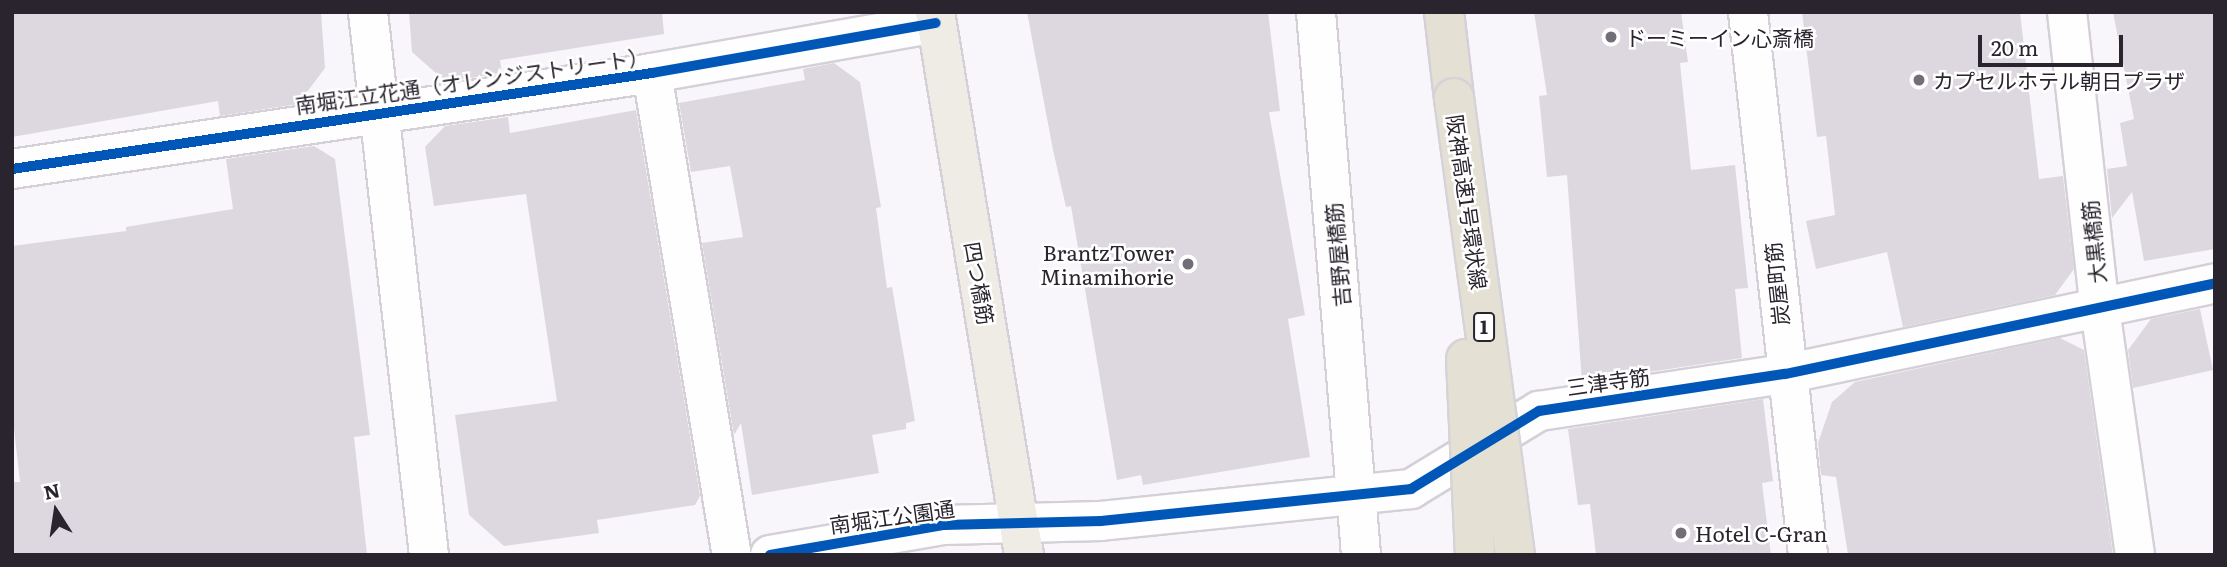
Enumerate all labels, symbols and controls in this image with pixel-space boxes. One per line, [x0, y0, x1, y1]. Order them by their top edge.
scale bar [1982, 21, 2127, 65]
place label: ドーミーイン心斎橋 [1625, 24, 1814, 50]
marker: ドーミーイン心斎橋 [1603, 29, 1619, 45]
text: 20 m [1991, 31, 2038, 62]
street label: 南堀江立花通（オレンジストリート） [293, 43, 651, 117]
place label: カプセルホテル朝日プラザ [1933, 67, 2185, 93]
marker: カプセルホテル朝日プラザ [1911, 72, 1927, 88]
street label: 阪神高速1号環状線 [1443, 113, 1493, 291]
street label: 大黒橋筋 [2076, 199, 2110, 285]
street label: 吉野屋橋筋 [1320, 202, 1354, 308]
street label: 四つ橋筋 [960, 239, 1000, 327]
place label: BrantzTower Minamihorie [1040, 239, 1174, 289]
street label: 炭屋町筋 [1759, 241, 1793, 327]
marker: BrantzTower Minamihorie [1180, 256, 1196, 272]
road number: 1 [1472, 312, 1496, 342]
street label: 三津寺筋 [1565, 363, 1651, 399]
text: N [41, 475, 62, 506]
north arrow [21, 476, 91, 546]
street label: 南堀江公園通 [828, 495, 956, 537]
place label: Hotel C-Gran [1695, 520, 1827, 546]
marker: Hotel C-Gran [1673, 525, 1689, 541]

